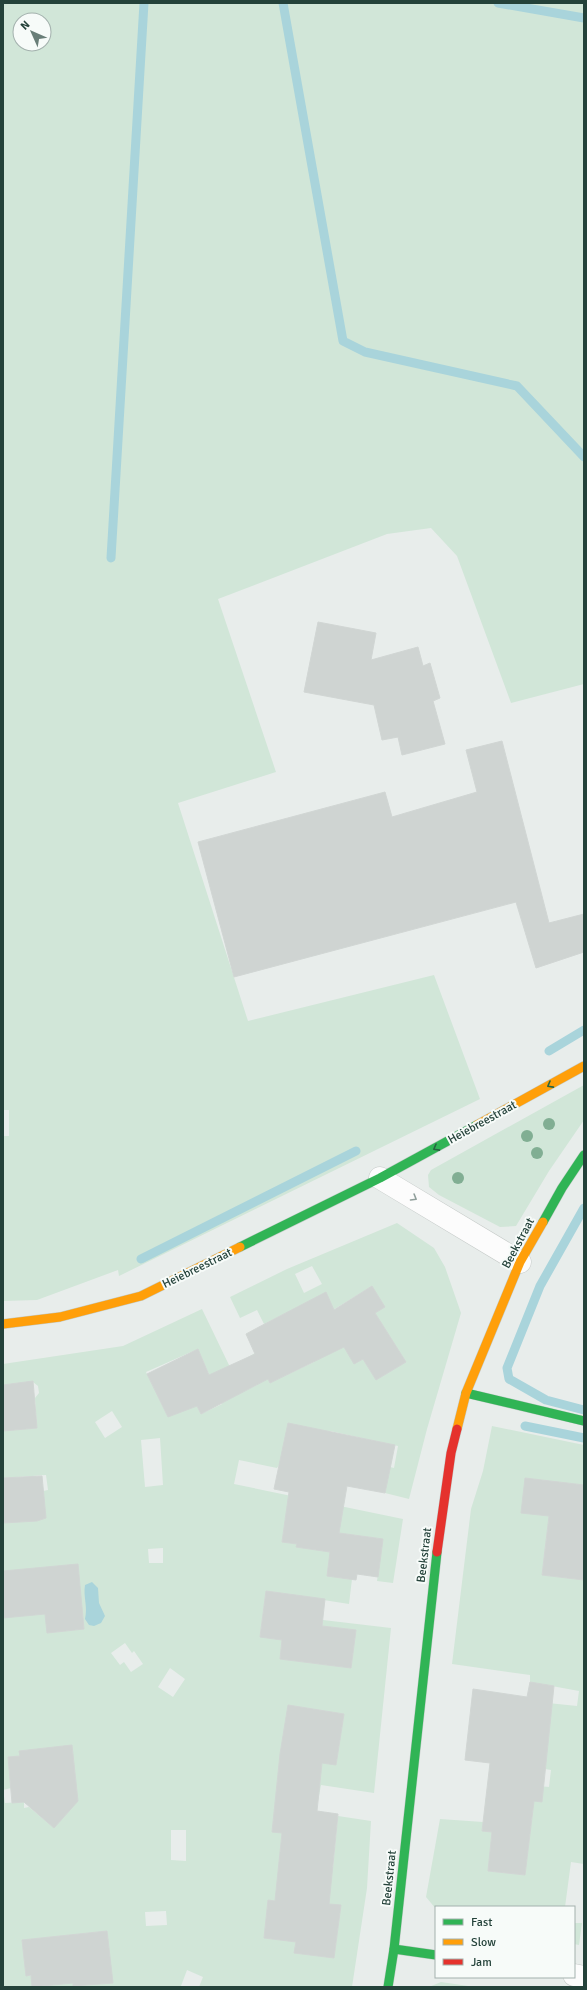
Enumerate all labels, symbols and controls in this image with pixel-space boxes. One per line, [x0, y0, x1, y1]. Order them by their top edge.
north arrow [12, 12, 52, 52]
text: N [18, 18, 33, 33]
one-way arrow [547, 1080, 554, 1087]
street label: Heiebreestraat [445, 1097, 519, 1147]
one-way arrow [433, 1143, 440, 1150]
one-way arrow [410, 1194, 417, 1201]
street label: Beekstraat [499, 1215, 538, 1271]
street label: Heiebreestraat [160, 1245, 235, 1292]
street label: Beekstraat [414, 1527, 435, 1583]
street label: Beekstraat [379, 1850, 400, 1906]
legend [435, 1906, 575, 1978]
text: Fast [471, 1915, 492, 1930]
text: Slow [471, 1935, 496, 1950]
text: Jam [471, 1955, 492, 1970]

